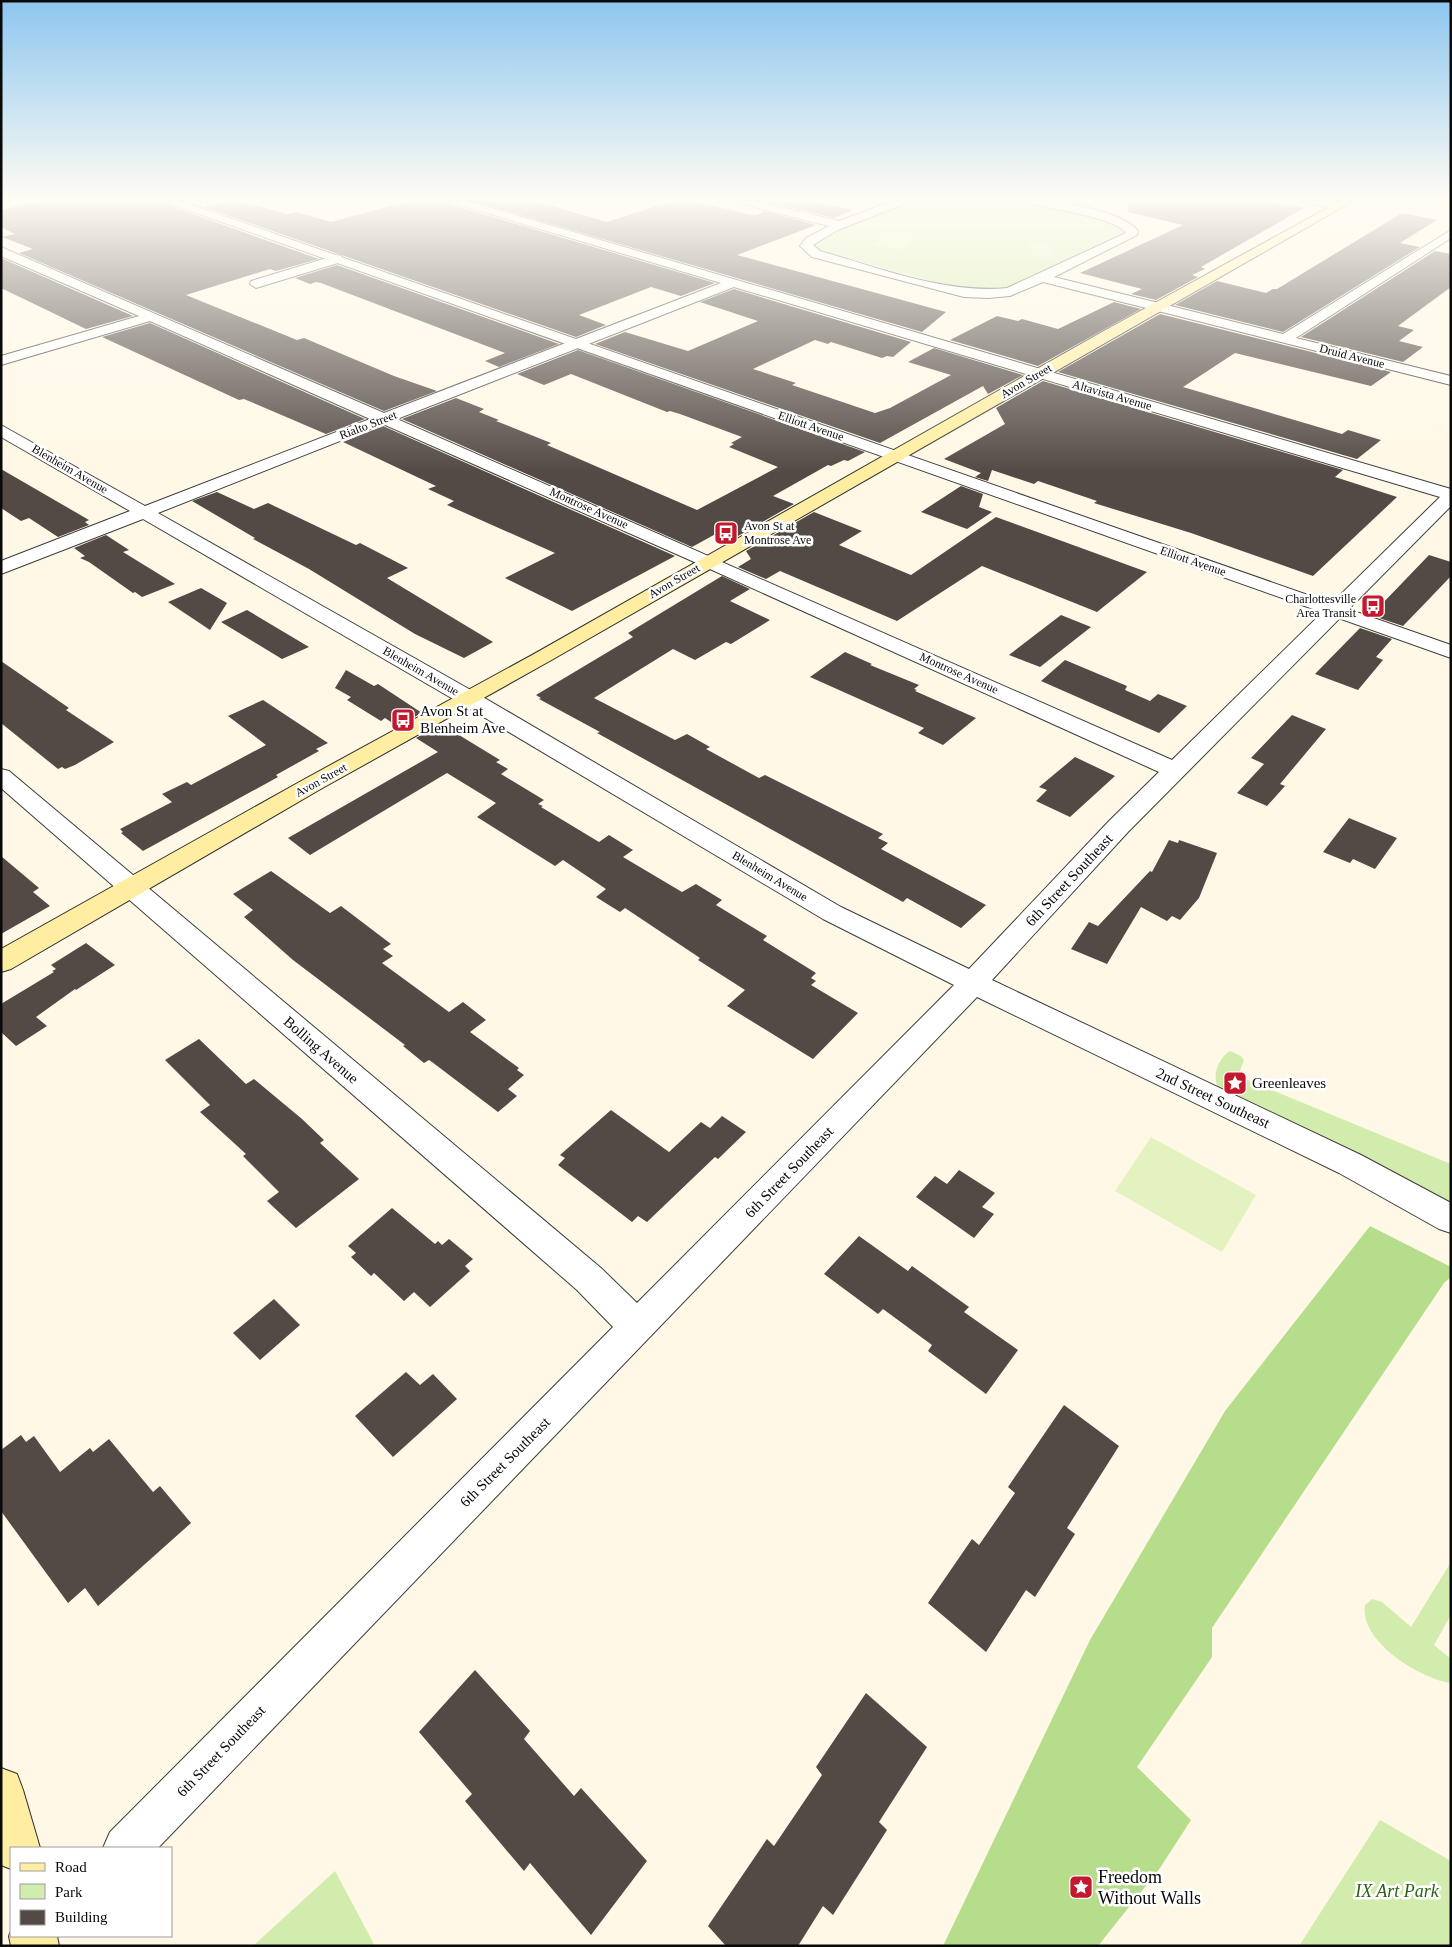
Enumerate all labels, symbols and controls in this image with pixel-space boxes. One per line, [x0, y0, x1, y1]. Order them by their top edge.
street label: Druid Avenue [1318, 341, 1386, 371]
street label: Avon Street [998, 360, 1055, 401]
street label: Altavista Avenue [1071, 377, 1153, 413]
street label: Rialto Street [337, 407, 399, 442]
street label: Elliott Avenue [776, 408, 846, 444]
street label: Blenheim Avenue [30, 442, 110, 496]
street label: Montrose Avenue [547, 484, 631, 532]
place label: Avon St at Montrose Ave [744, 519, 811, 547]
bus stop icon: Avon St at Montrose Ave [713, 520, 739, 546]
street label: Elliott Avenue [1158, 543, 1228, 579]
street label: Avon Street [646, 560, 703, 601]
place label: Charlottesville Area Transit [1285, 592, 1357, 620]
bus stop icon: Charlottesville Area Transit [1360, 593, 1386, 619]
street label: Blenheim Avenue [381, 644, 461, 698]
street label: Montrose Avenue [917, 649, 1001, 697]
place label: Avon St at Blenheim Ave [420, 703, 505, 736]
bus stop icon: Avon St at Blenheim Ave [390, 707, 416, 733]
street label: Avon Street [293, 760, 350, 800]
street label: 6th Street Southeast [1022, 830, 1116, 929]
street label: Blenheim Avenue [730, 848, 810, 904]
street label: Bolling Avenue [280, 1013, 362, 1087]
street label: 2nd Street Southeast [1154, 1065, 1273, 1132]
place icon: Greenleaves [1222, 1070, 1248, 1096]
place label: Greenleaves [1252, 1075, 1326, 1091]
street label: 6th Street Southeast [742, 1123, 837, 1221]
street label: 6th Street Southeast [457, 1413, 554, 1510]
street label: 6th Street Southeast [174, 1702, 269, 1800]
legend [10, 1847, 172, 1937]
text: Road [55, 1859, 87, 1875]
place label: Freedom Without Walls [1098, 1867, 1201, 1908]
place icon: Freedom Without Walls [1068, 1874, 1094, 1900]
park label: IX Art Park [1354, 1881, 1440, 1901]
text: Park [55, 1884, 83, 1900]
text: Building [55, 1909, 108, 1925]

